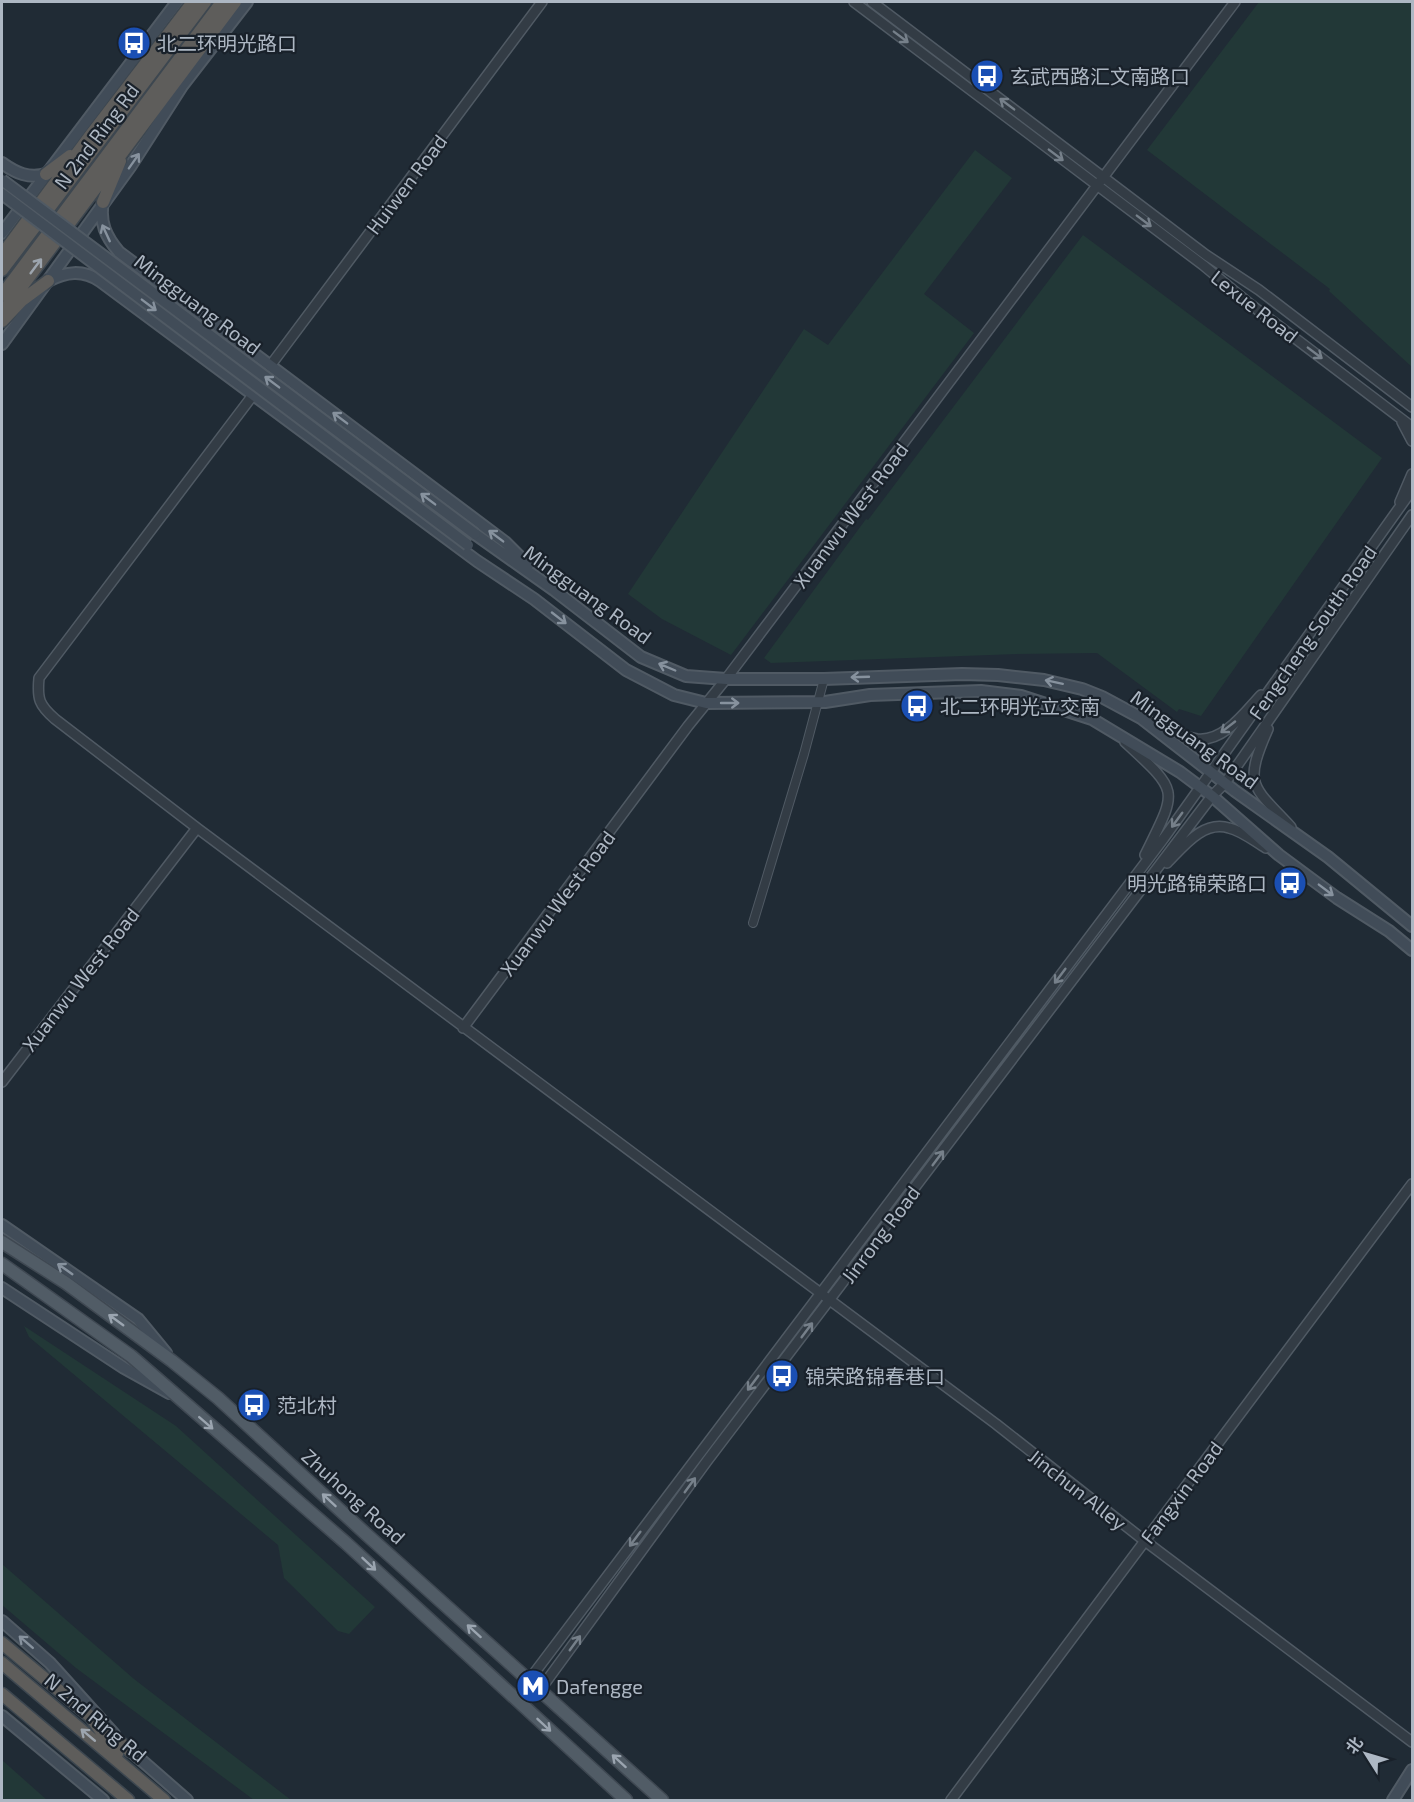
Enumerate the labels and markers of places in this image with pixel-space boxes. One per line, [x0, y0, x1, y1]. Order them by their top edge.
bus stop icon: 北二环明光路口 [116, 25, 152, 61]
place label: 北二环明光路口 [157, 31, 297, 55]
bus stop icon: 玄武西路汇文南路口 [969, 58, 1005, 94]
place label: 玄武西路汇文南路口 [1010, 64, 1190, 88]
bus stop icon: 北二环明光立交南 [899, 688, 935, 724]
place label: 北二环明光立交南 [940, 694, 1100, 718]
bus stop icon: 明光路锦荣路口 [1272, 865, 1308, 901]
place label: 明光路锦荣路口 [1127, 871, 1267, 895]
bus stop icon: 锦荣路锦春巷口 [764, 1358, 800, 1394]
place label: 锦荣路锦春巷口 [805, 1364, 945, 1388]
bus stop icon: 范北村 [236, 1387, 272, 1423]
place label: 范北村 [277, 1393, 337, 1417]
metro station icon: Dafengge [515, 1668, 551, 1704]
place label: Dafengge [556, 1674, 643, 1698]

